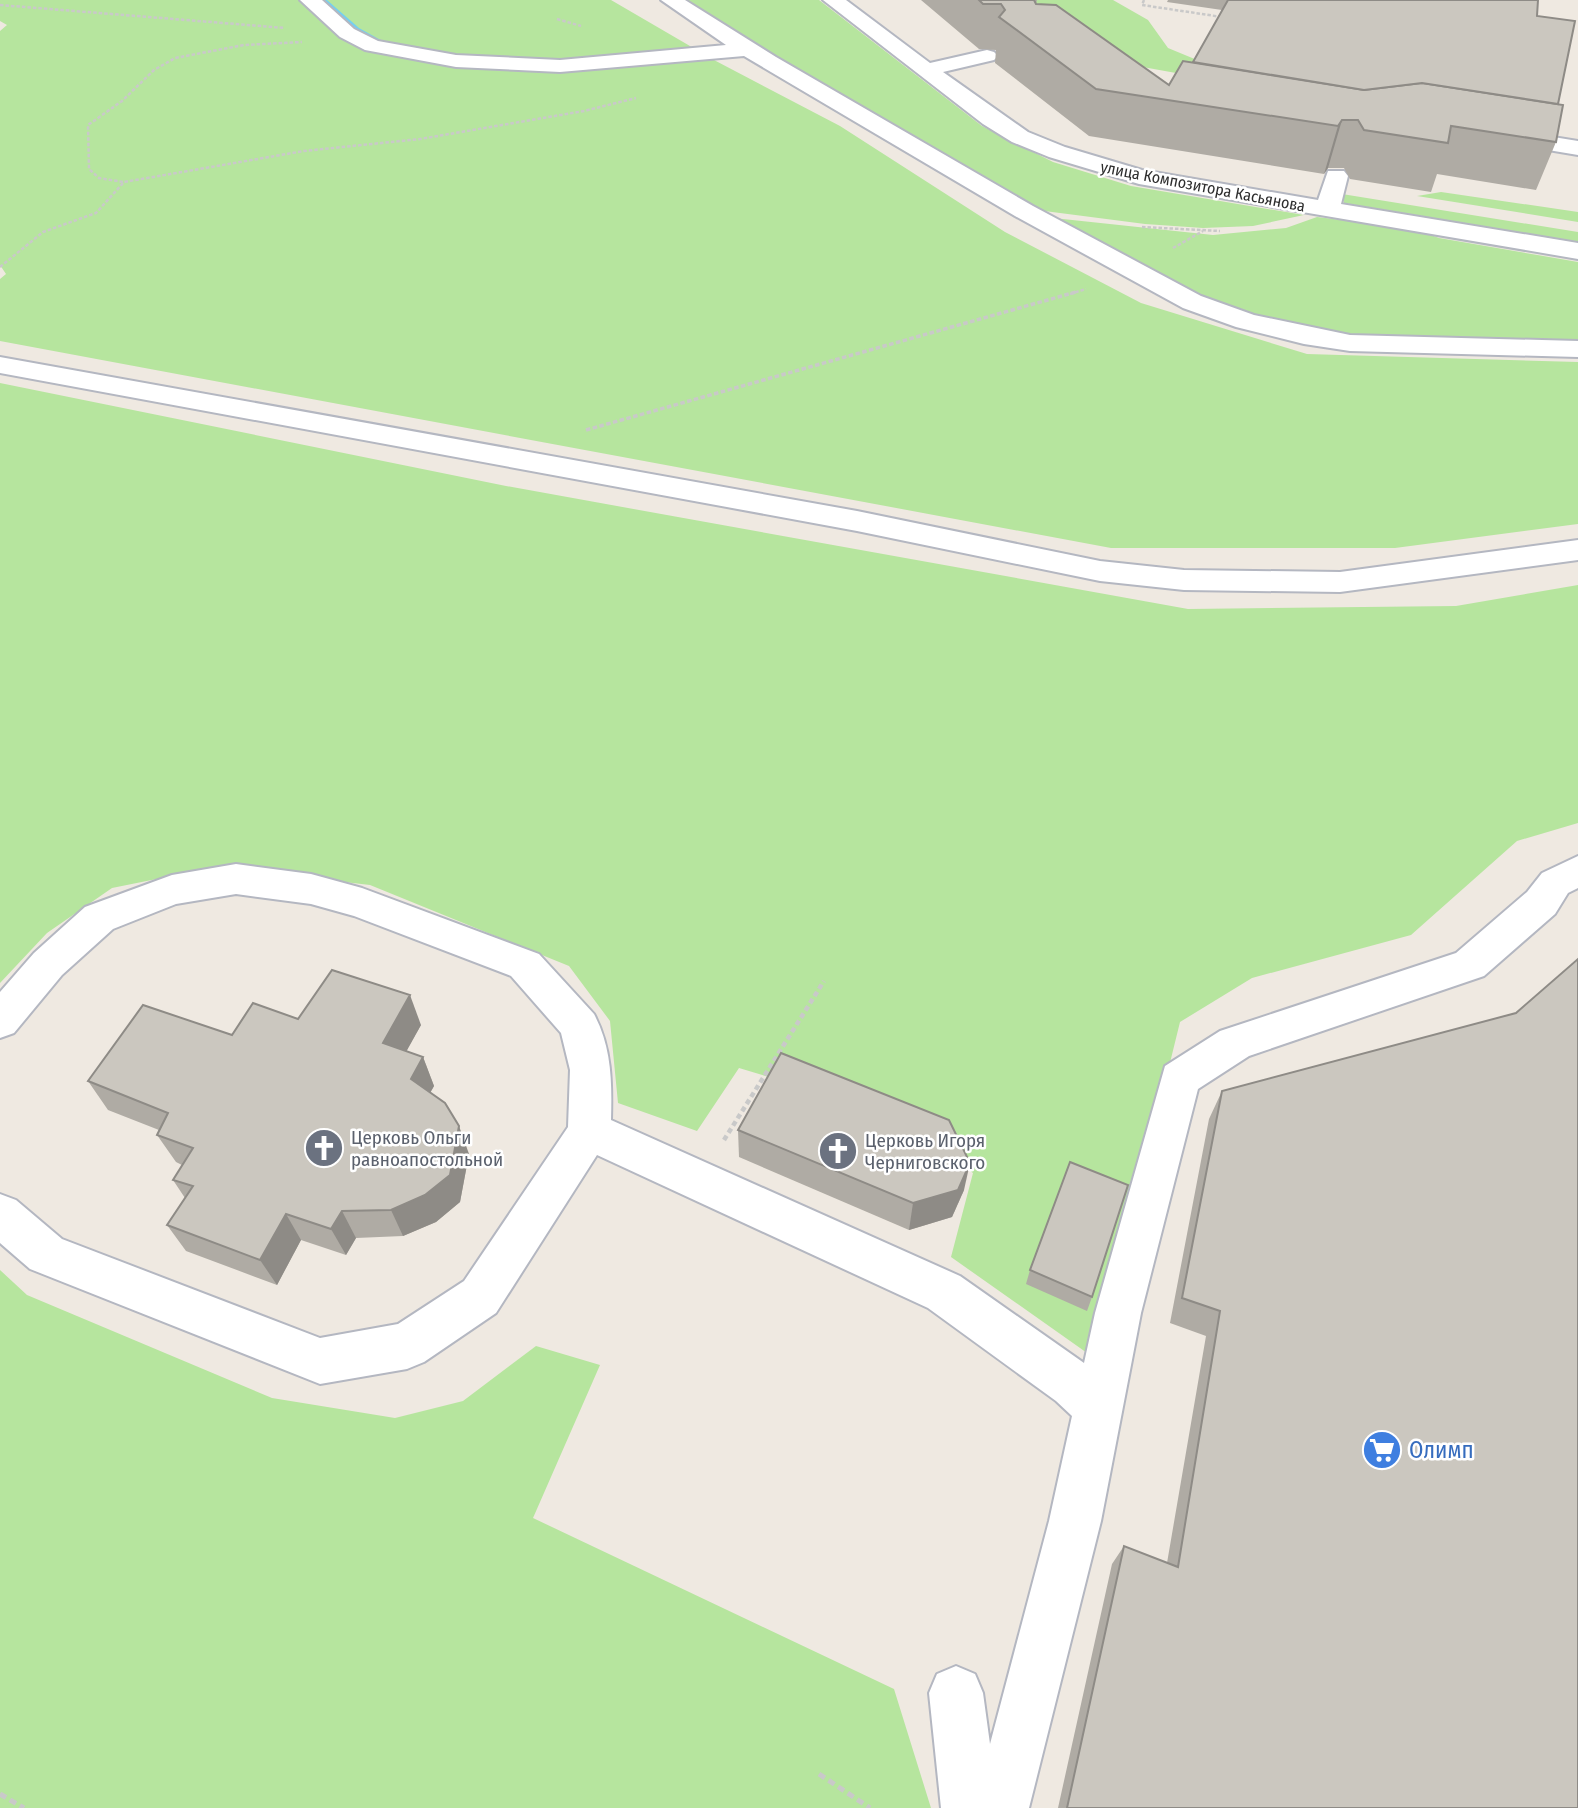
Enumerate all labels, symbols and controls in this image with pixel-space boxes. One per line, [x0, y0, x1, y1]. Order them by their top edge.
street label: улица Композитора Касьянова [1099, 157, 1307, 216]
place label: Церковь Ольги равноапостольной [351, 1126, 503, 1171]
church icon: Церковь Ольги равноапостольной [303, 1127, 345, 1169]
place label: Церковь Игоря Черниговского [865, 1129, 985, 1174]
church icon: Церковь Игоря Черниговского [817, 1130, 859, 1172]
supermarket icon: Олимп [1361, 1429, 1403, 1471]
place label: Олимп [1409, 1436, 1474, 1464]

